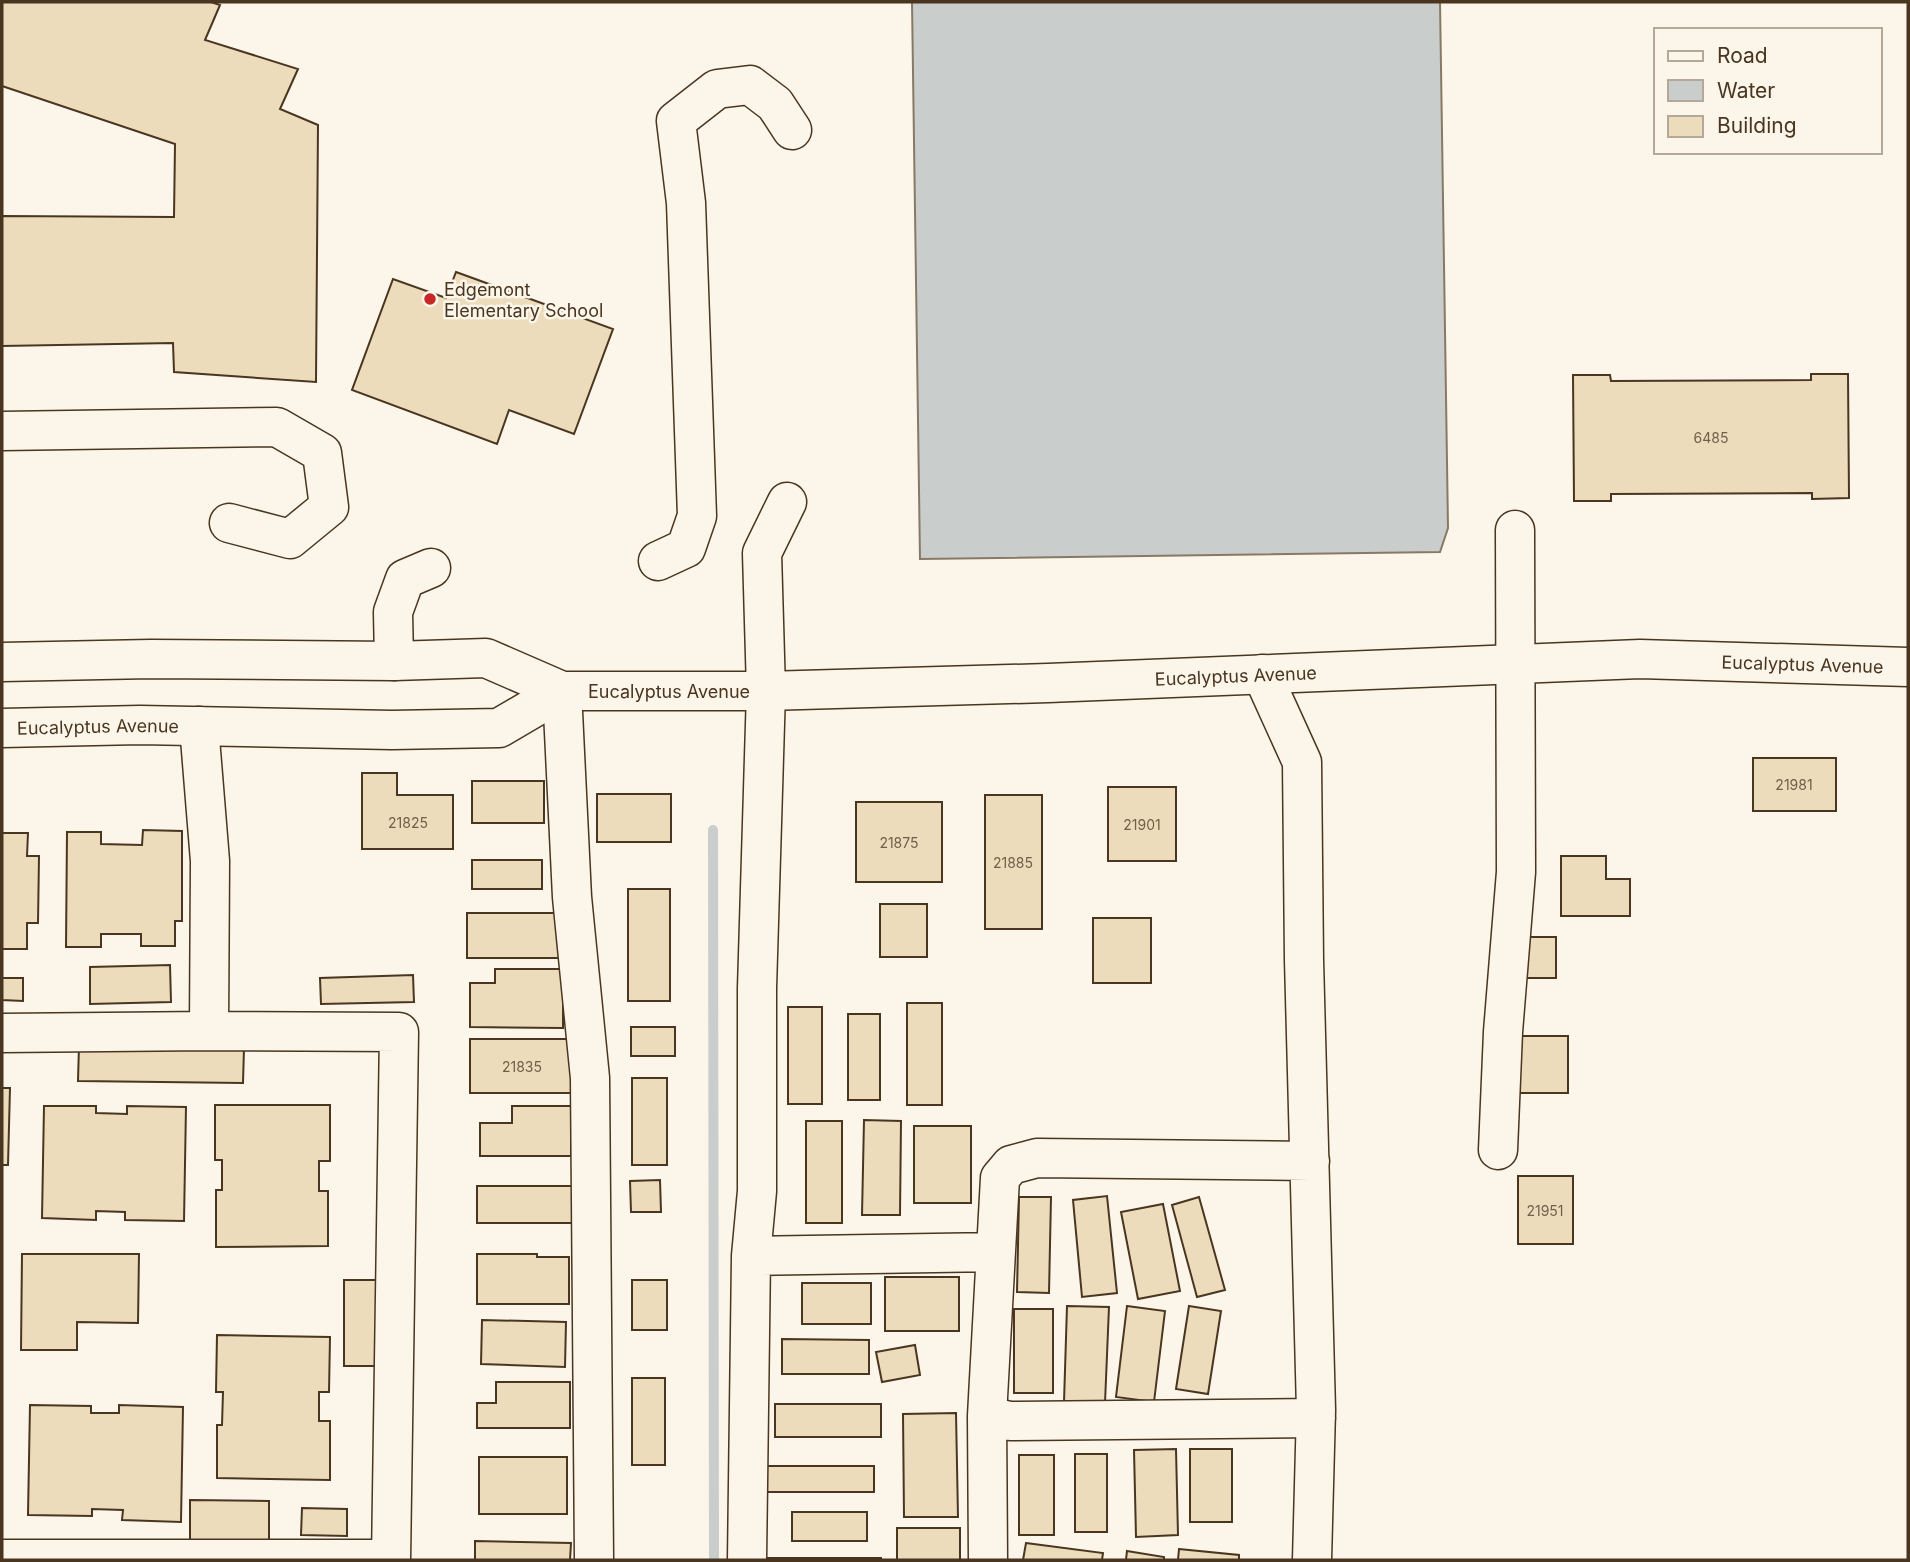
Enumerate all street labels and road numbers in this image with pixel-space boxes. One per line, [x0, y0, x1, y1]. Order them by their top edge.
street label: Eucalyptus Avenue [1721, 651, 1884, 677]
street label: Eucalyptus Avenue [1154, 662, 1317, 689]
street label: Eucalyptus Avenue [588, 681, 750, 702]
street label: Eucalyptus Avenue [17, 714, 179, 738]

